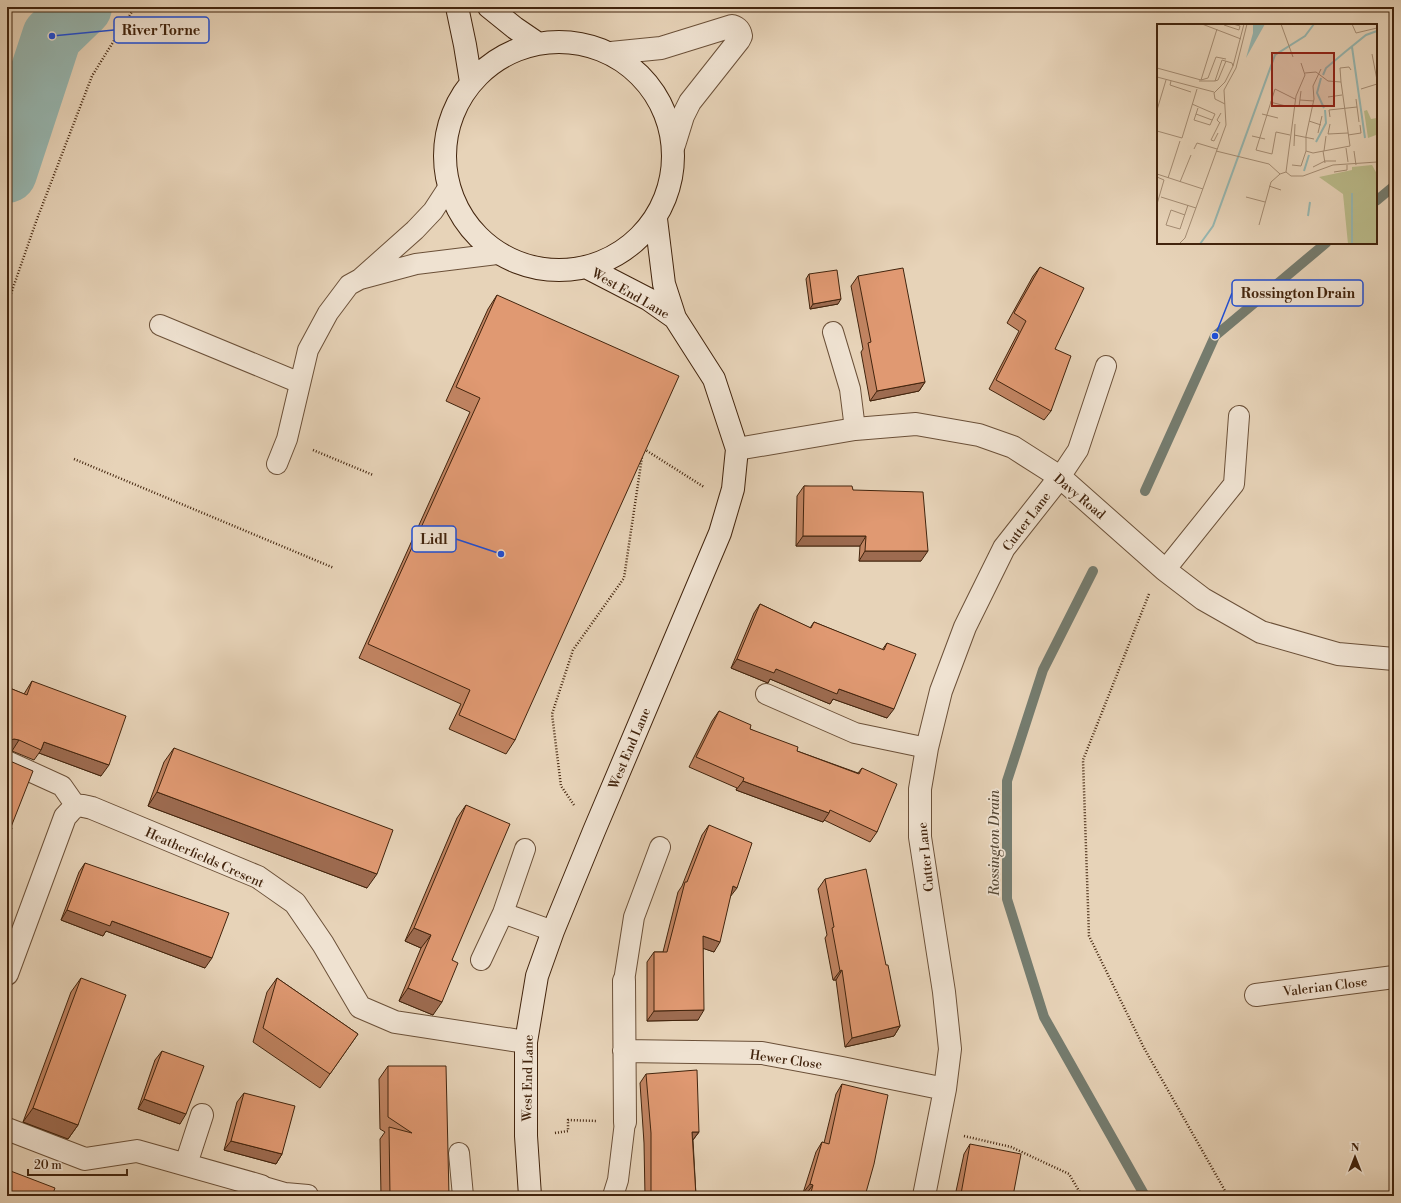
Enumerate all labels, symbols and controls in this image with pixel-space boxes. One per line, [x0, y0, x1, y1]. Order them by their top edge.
callout: River Torne [114, 17, 209, 43]
text: River Torne [122, 22, 201, 40]
inset map [1157, 24, 1377, 244]
street label: West End Lane [588, 265, 672, 323]
callout: Rossington Drain [1232, 280, 1363, 306]
text: Rossington Drain [1241, 285, 1356, 303]
street label: Davy Road [1050, 471, 1109, 523]
street label: Cutter Lane [999, 489, 1054, 554]
callout: Lidl [412, 526, 456, 552]
text: Lidl [420, 531, 448, 549]
street label: West End Lane [605, 705, 654, 792]
water label: Rossington Drain [986, 790, 1004, 897]
street label: Cutter Lane [914, 821, 938, 892]
street label: Heatherfields Cresent [143, 825, 267, 891]
street label: Valerian Close [1281, 974, 1369, 1000]
street label: West End Lane [519, 1034, 537, 1123]
street label: Hewer Close [749, 1047, 824, 1073]
north arrow [1335, 1137, 1375, 1177]
text: N [1351, 1141, 1360, 1155]
scale bar [28, 1151, 127, 1177]
text: 20 m [34, 1158, 62, 1173]

